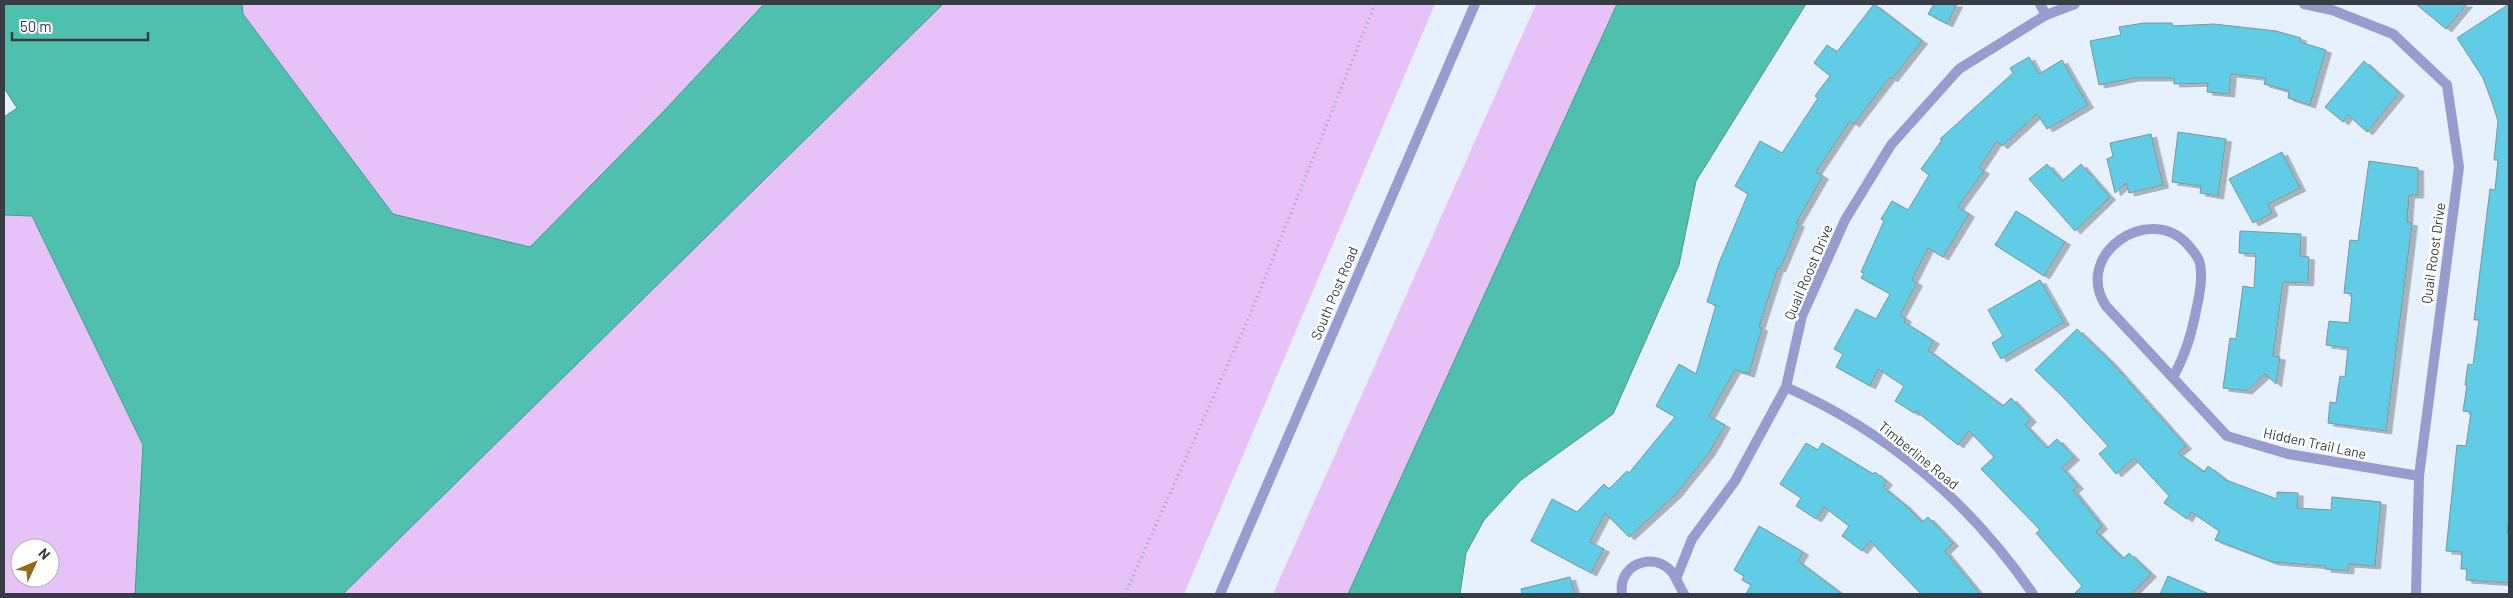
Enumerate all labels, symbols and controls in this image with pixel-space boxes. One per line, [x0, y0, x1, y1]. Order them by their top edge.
scale bar [12, 10, 149, 42]
text: 50 m [20, 17, 52, 35]
street label: Quail Roost Drive [2417, 201, 2449, 305]
street label: Quail Roost Drive [1780, 222, 1836, 322]
street label: South Post Road [1307, 244, 1361, 342]
street label: Timberline Road [1875, 417, 1963, 493]
street label: Hidden Trail Lane [2262, 424, 2368, 462]
north arrow [10, 538, 60, 588]
text: N [35, 544, 54, 563]

